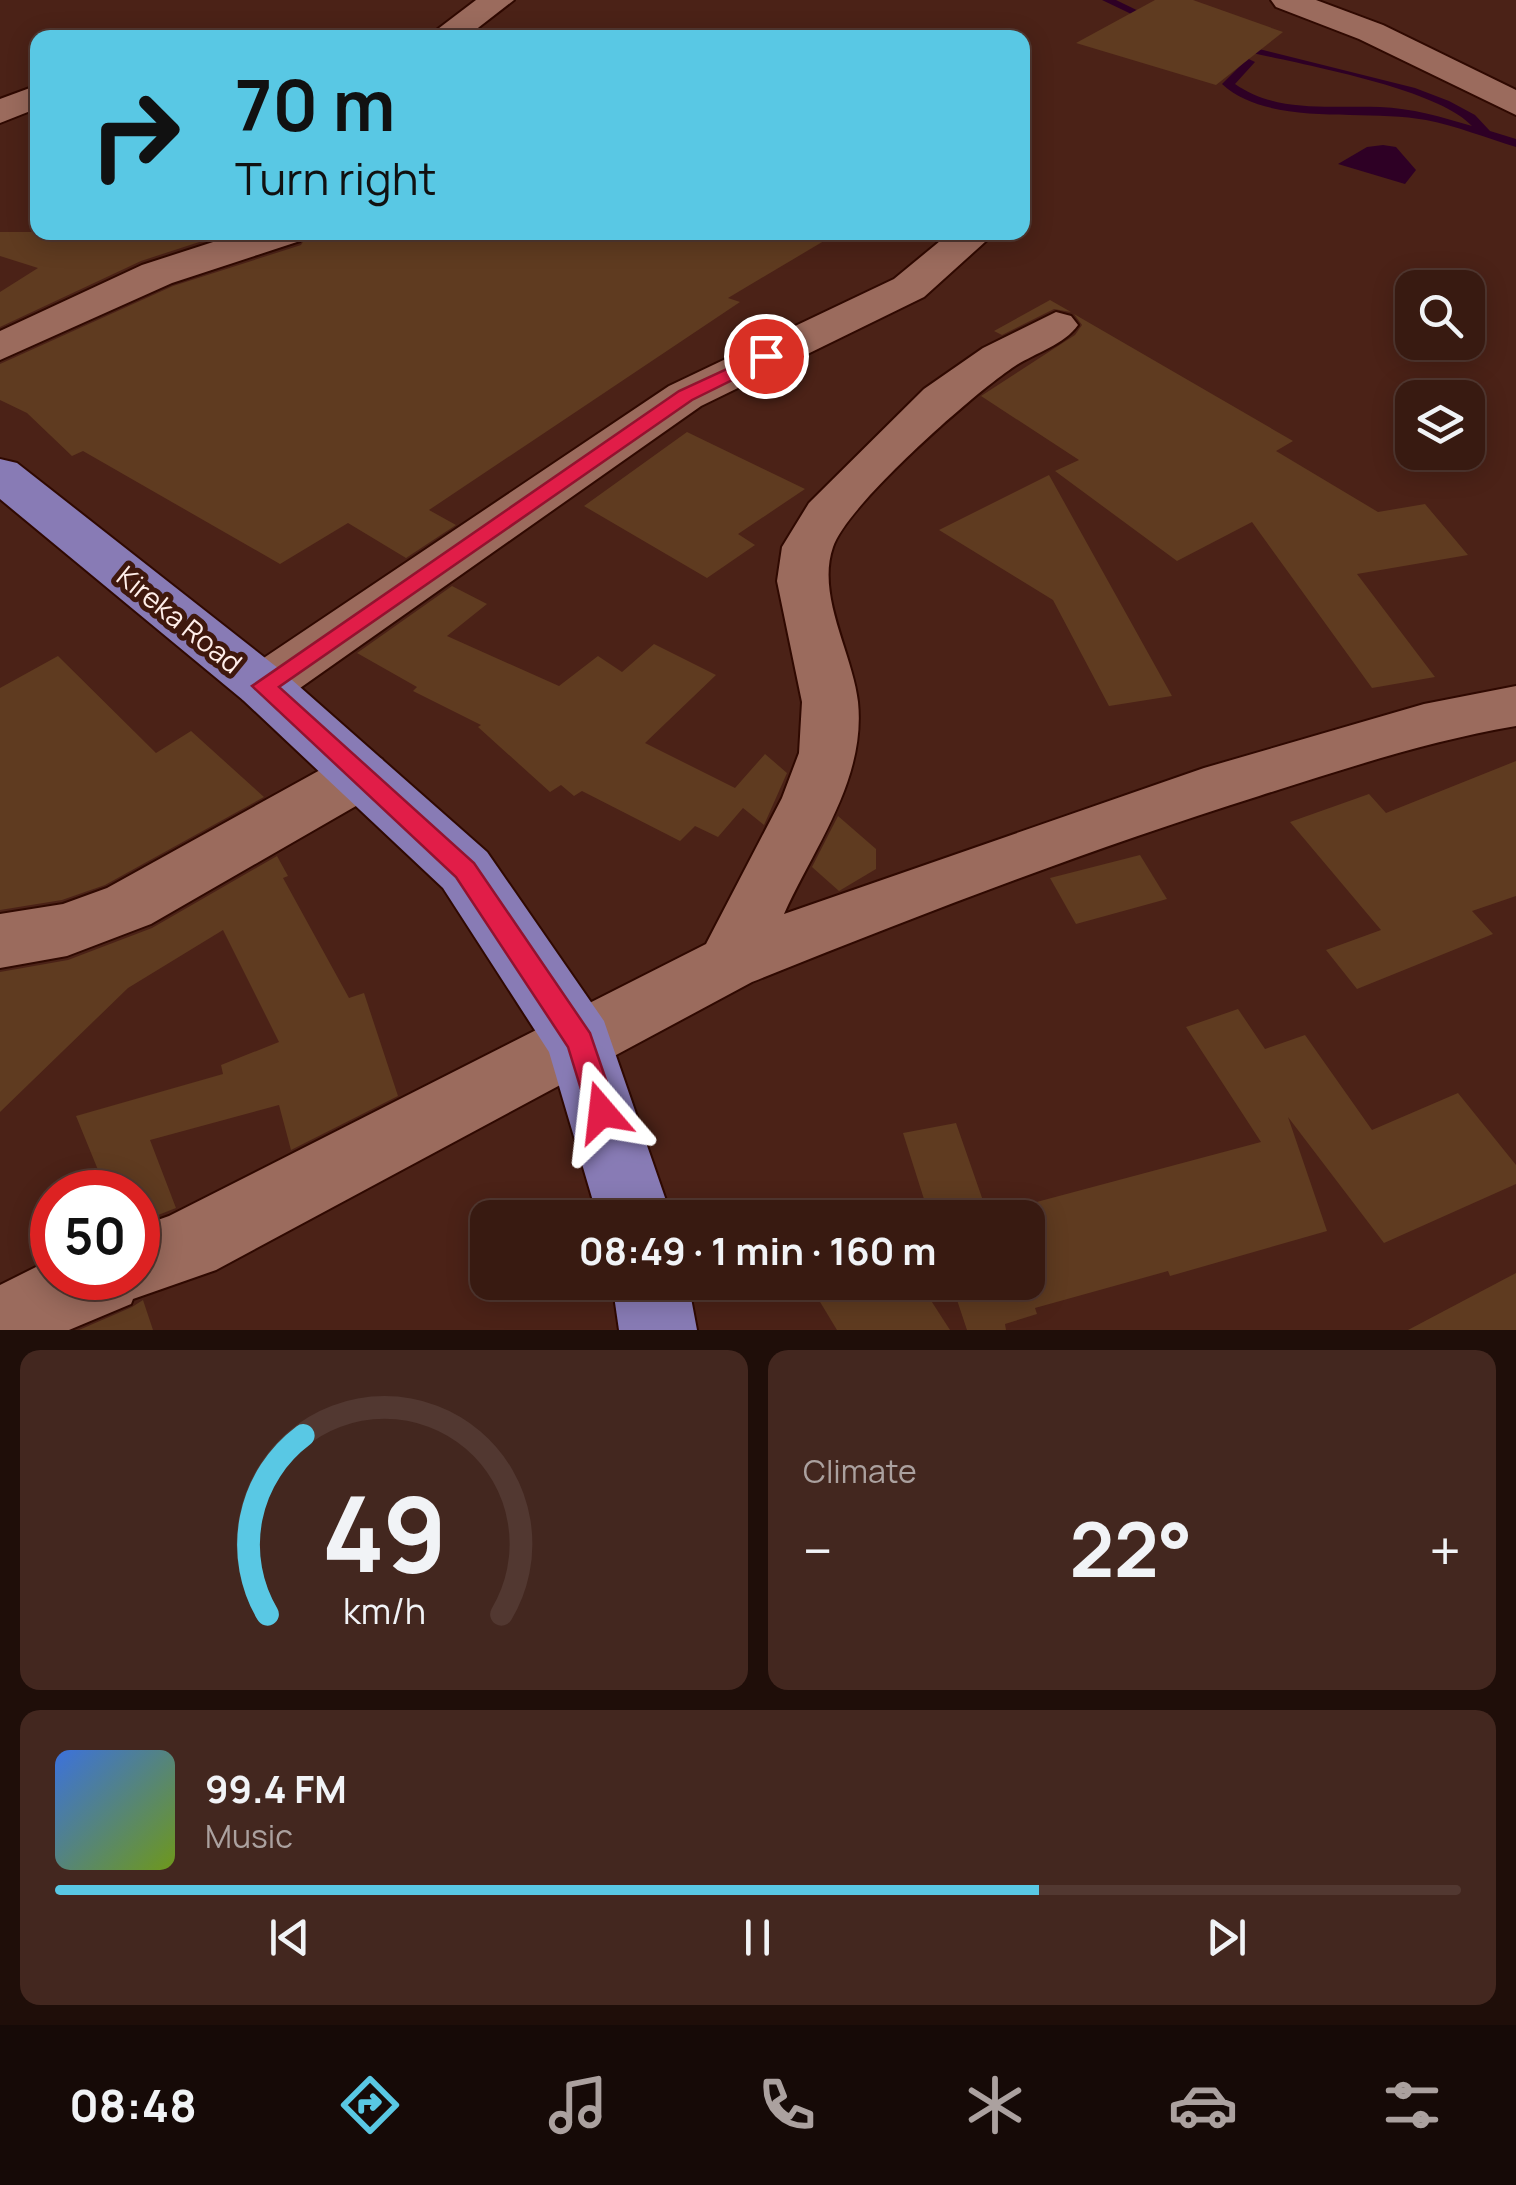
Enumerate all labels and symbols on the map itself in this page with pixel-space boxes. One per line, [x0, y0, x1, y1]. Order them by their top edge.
pin [724, 314, 809, 399]
street label: Kireka Road [109, 557, 251, 681]
position arrow [550, 1060, 654, 1164]
speed limit sign: 50 [30, 1170, 160, 1300]

